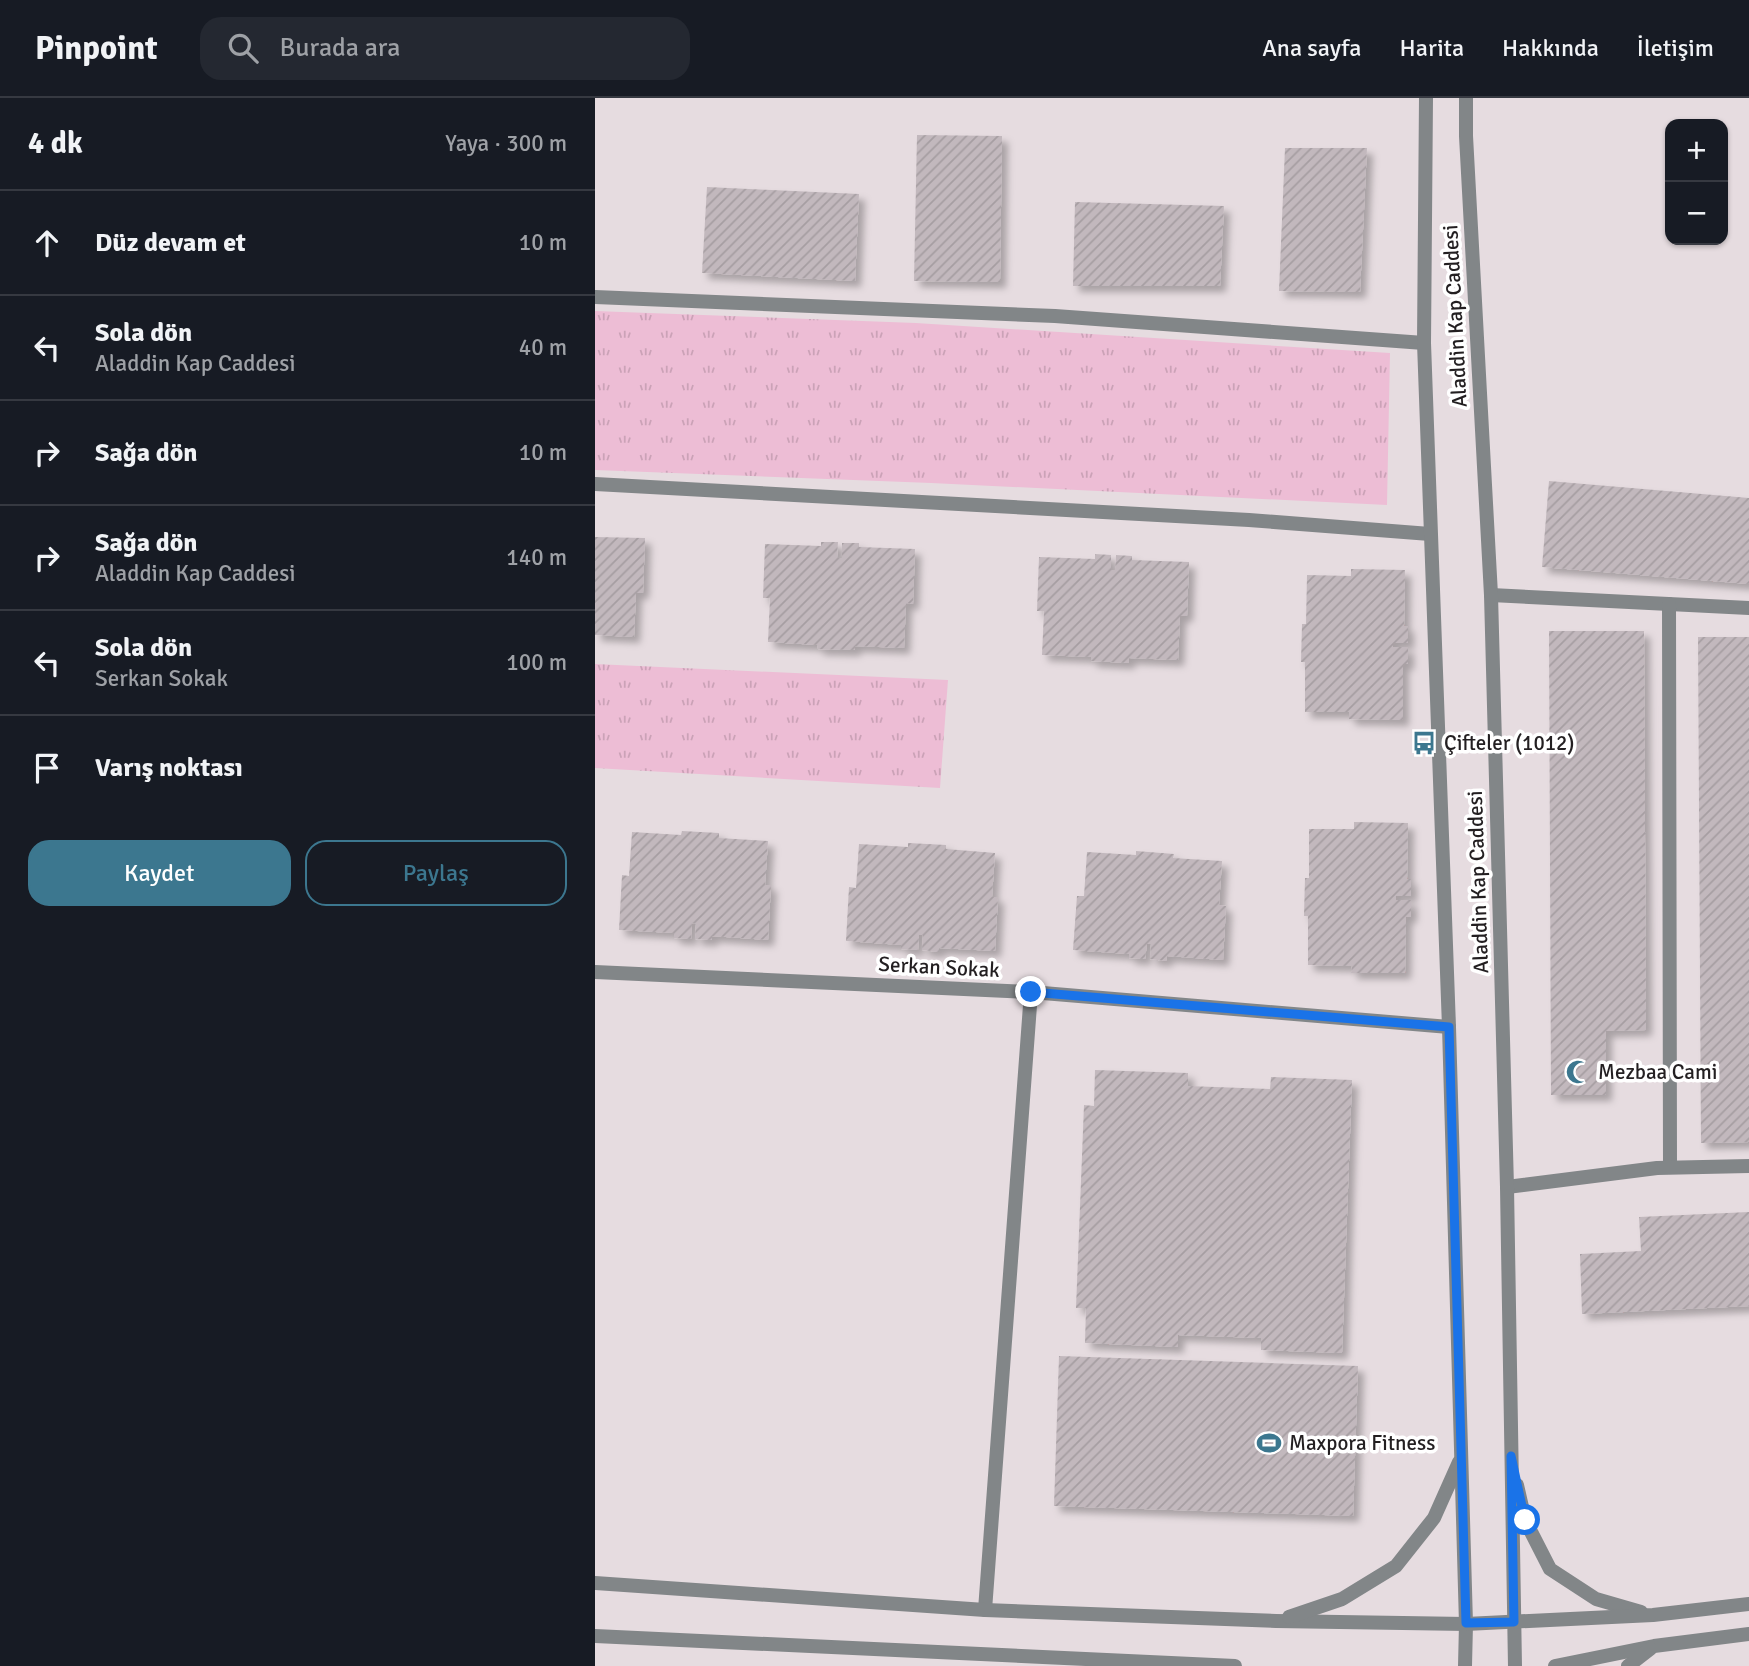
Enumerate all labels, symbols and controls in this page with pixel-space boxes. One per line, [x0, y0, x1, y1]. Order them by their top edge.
search box [200, 17, 690, 80]
text: Pinpoint [35, 28, 158, 69]
icon: search [224, 29, 262, 67]
text: Burada ara [280, 32, 400, 64]
text: Ana sayfa [1262, 33, 1362, 63]
text: Harita [1400, 33, 1464, 63]
text: Hakkında [1502, 33, 1599, 63]
text: İletişim [1637, 33, 1714, 63]
map controls [1665, 119, 1728, 245]
button: + [1665, 119, 1728, 182]
text: 4 dk [28, 125, 83, 162]
text: Yaya · 300 m [445, 129, 567, 158]
button: − [1665, 182, 1728, 245]
icon: ahead [28, 224, 66, 262]
street label: Aladdin Kap Caddesi [1437, 224, 1473, 408]
text: Düz devam et [95, 227, 246, 259]
text: 10 m [519, 228, 567, 257]
text: Sola dön [95, 317, 192, 349]
icon: left [28, 329, 66, 367]
text: 40 m [519, 333, 567, 362]
text: Aladdin Kap Caddesi [95, 349, 295, 378]
icon: right [28, 434, 66, 472]
text: Sağa dön [95, 437, 198, 469]
text: 10 m [519, 438, 567, 467]
text: Sağa dön [95, 527, 198, 559]
icon: right [28, 539, 66, 577]
text: 140 m [506, 543, 567, 572]
text: Aladdin Kap Caddesi [95, 559, 295, 588]
text: Sola dön [95, 632, 192, 664]
icon: left [28, 644, 66, 682]
text: 100 m [506, 648, 567, 677]
text: Serkan Sokak [95, 664, 228, 693]
bus stop icon: Çifteler (1012) [1410, 729, 1438, 757]
place label: Çifteler (1012) [1444, 730, 1574, 756]
icon: arrive [28, 749, 66, 787]
text: Varış noktası [95, 752, 243, 784]
street label: Aladdin Kap Caddesi [1462, 790, 1494, 974]
button: Kaydet [28, 840, 291, 906]
button: Paylaş [305, 840, 567, 906]
street label: Serkan Sokak [878, 951, 1001, 983]
route end [1015, 976, 1046, 1007]
mosque icon: Mezbaa Cami [1564, 1058, 1592, 1086]
place label: Mezbaa Cami [1598, 1059, 1717, 1085]
sports icon: Maxpora Fitness [1255, 1429, 1283, 1457]
place label: Maxpora Fitness [1289, 1430, 1435, 1456]
route start [1509, 1504, 1540, 1535]

